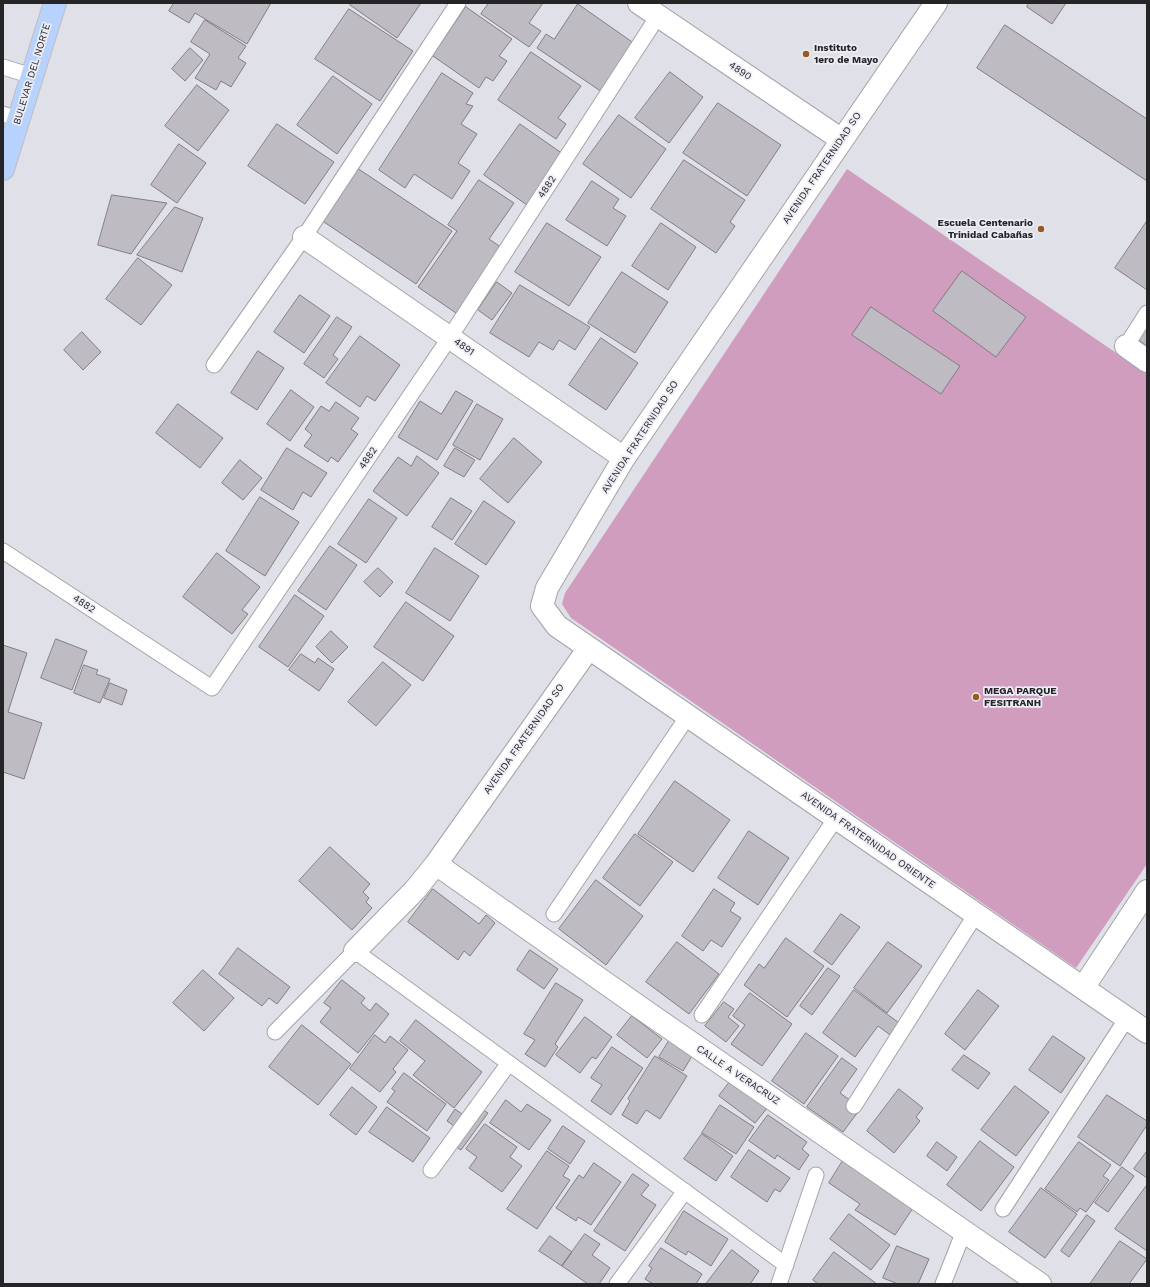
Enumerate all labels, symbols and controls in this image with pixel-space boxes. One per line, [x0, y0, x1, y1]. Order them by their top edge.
street label: BULEVAR DEL NORTE [11, 22, 53, 126]
place label: Instituto 1ero de Mayo [814, 42, 878, 66]
marker: Instituto 1ero de Mayo [801, 49, 811, 59]
street label: 4890 [726, 59, 754, 83]
street label: AVENIDA FRATERNIDAD SO [780, 110, 864, 226]
street label: 4882 [535, 174, 559, 200]
place label: Escuela Centenario Trinidad Cabañas [938, 217, 1033, 240]
marker: Escuela Centenario Trinidad Cabañas [1036, 224, 1046, 234]
street label: 4891 [451, 336, 477, 358]
street label: AVENIDA FRATERNIDAD SO [599, 378, 681, 496]
street label: 4882 [356, 445, 380, 471]
street label: 4882 [71, 592, 97, 616]
street label: AVENIDA FRATERNIDAD SO [481, 681, 567, 797]
place label: MEGA PARQUE FESITRANH [984, 685, 1057, 708]
marker: MEGA PARQUE FESITRANH [971, 692, 981, 702]
street label: AVENIDA FRATERNIDAD ORIENTE [798, 789, 938, 891]
street label: CALLE A VERACRUZ [694, 1043, 782, 1107]

